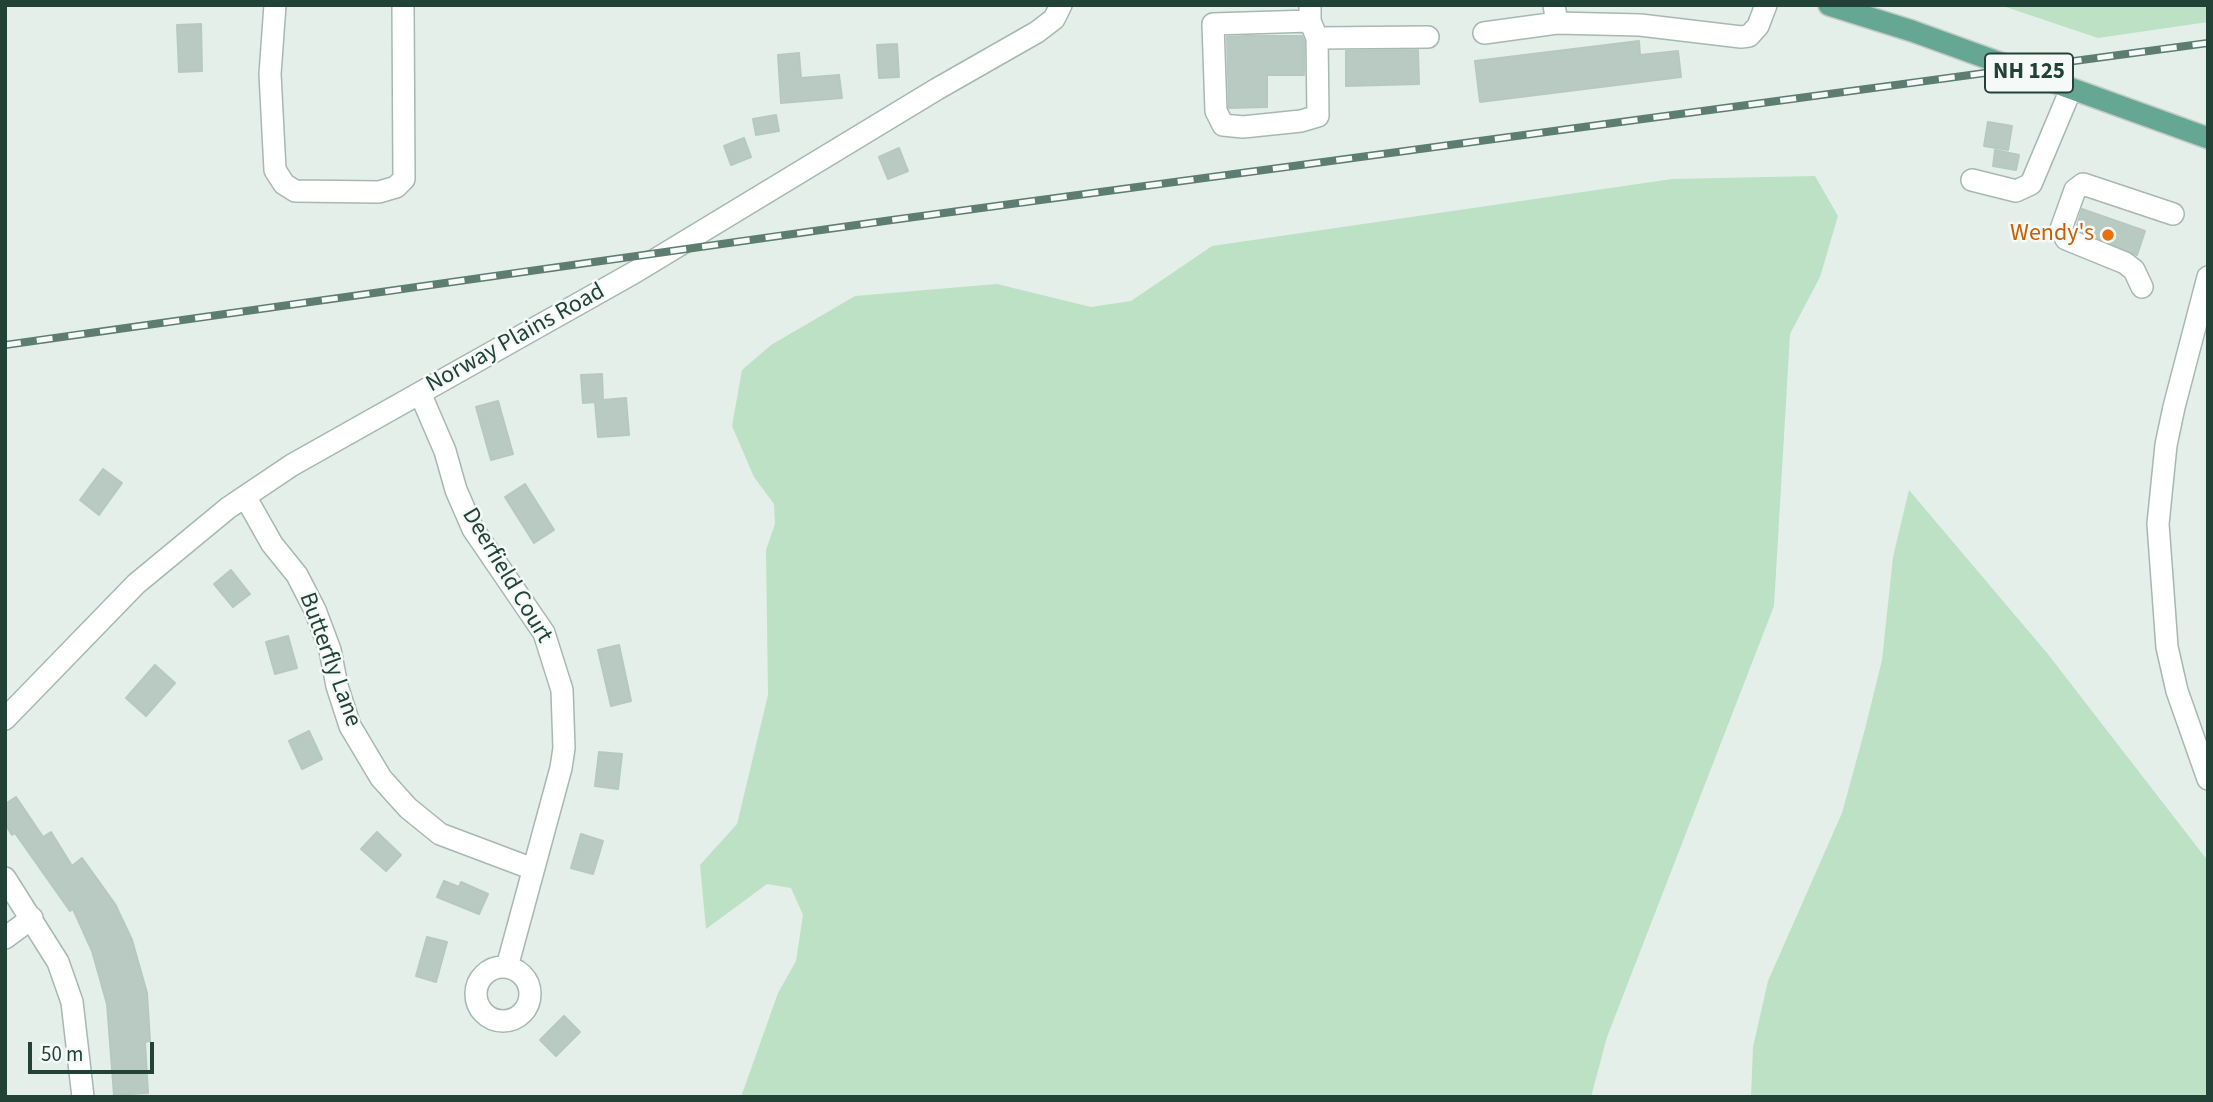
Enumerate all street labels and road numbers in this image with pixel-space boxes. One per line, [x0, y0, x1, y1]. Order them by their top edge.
road number: NH 125 [1985, 54, 2073, 92]
street label: Norway Plains Road [422, 278, 610, 400]
street label: Deerfield Court [454, 503, 558, 649]
street label: Butterfly Lane [291, 589, 367, 731]

